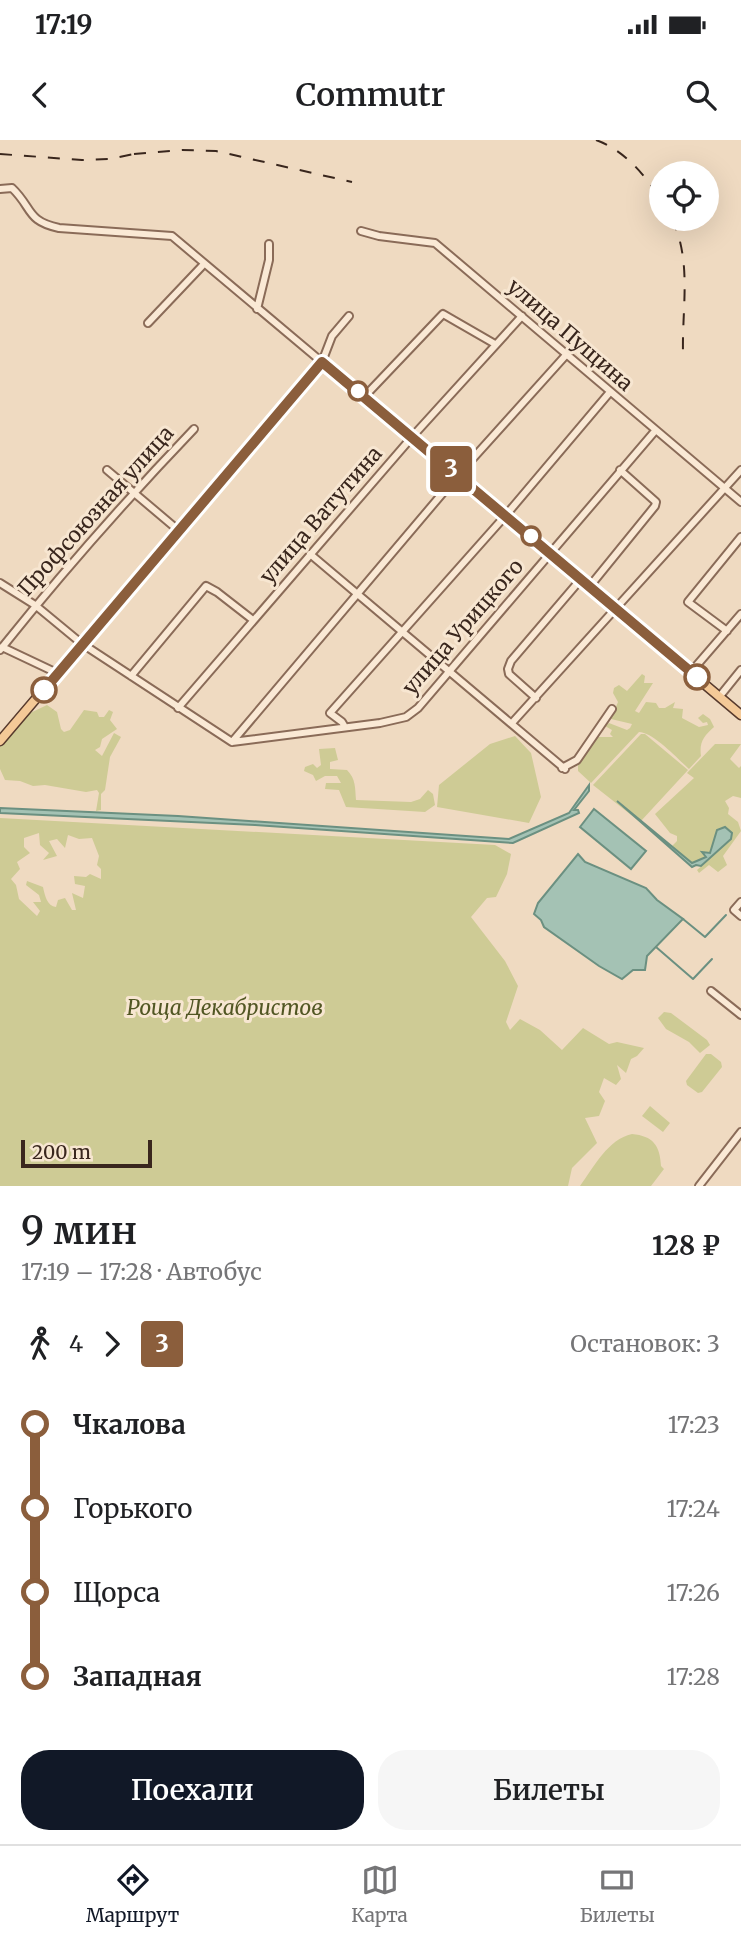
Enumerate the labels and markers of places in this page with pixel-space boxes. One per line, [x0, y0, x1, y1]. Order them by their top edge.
unlabelled marker [348, 381, 368, 401]
unlabelled marker [521, 526, 541, 546]
unlabelled marker [684, 664, 710, 690]
unlabelled marker [31, 677, 57, 703]

